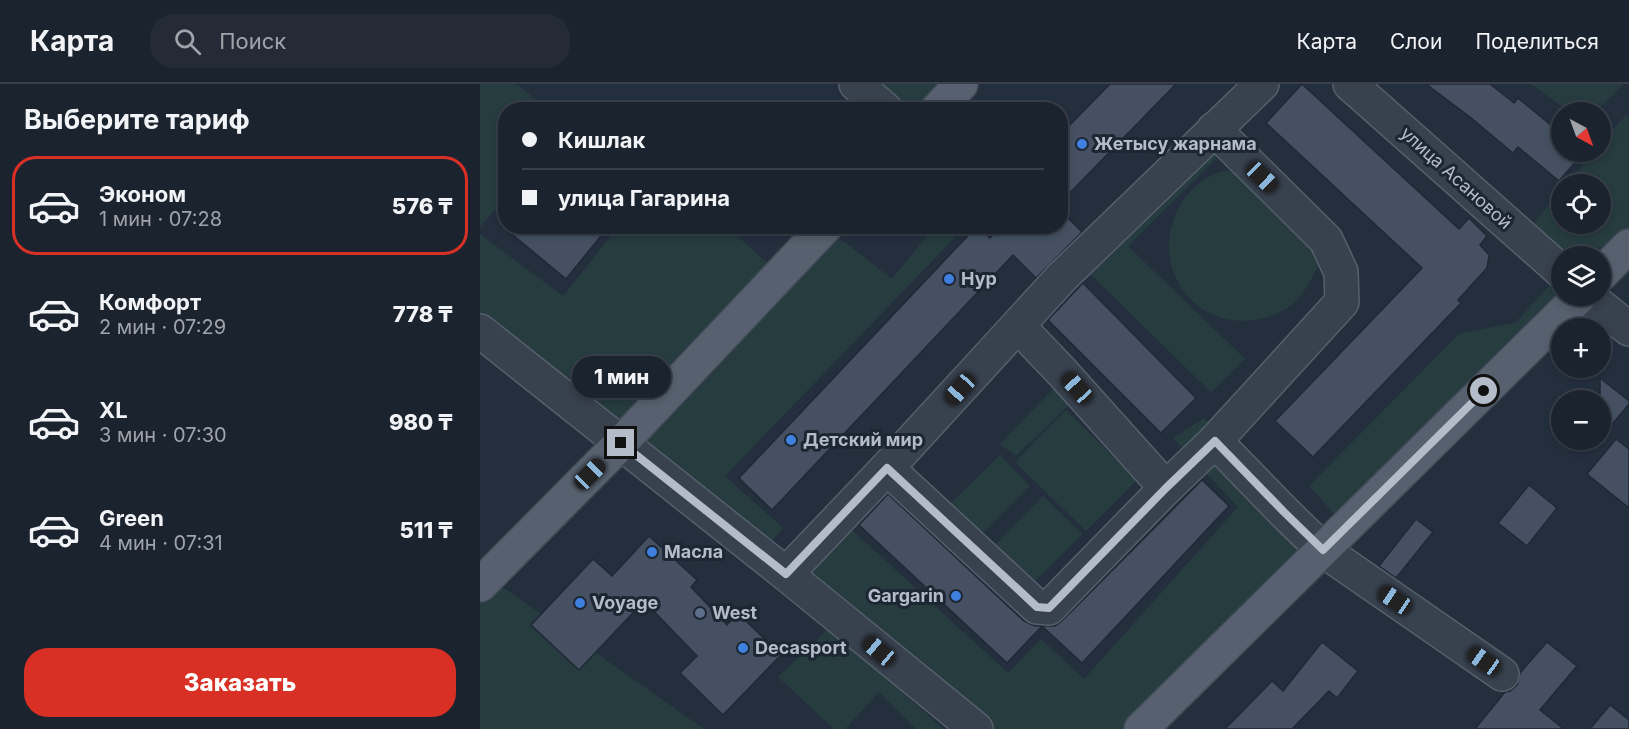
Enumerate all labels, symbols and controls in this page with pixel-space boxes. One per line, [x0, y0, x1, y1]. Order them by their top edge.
search box [150, 14, 570, 68]
text: Карта [30, 24, 114, 58]
icon: search [171, 25, 204, 58]
text: Поиск [219, 28, 286, 54]
text: Карта [1297, 29, 1357, 54]
text: Слои [1390, 29, 1442, 54]
text: Поделиться [1475, 29, 1599, 54]
north arrow [1551, 102, 1611, 162]
map controls [1551, 102, 1611, 450]
text: Выберите тариф [24, 103, 250, 136]
street label: улица Асановой [1396, 122, 1516, 233]
text: Кишлак [558, 127, 645, 153]
place label: Жетысу жарнама [1094, 133, 1257, 154]
marker: Жетысу жарнама [1075, 137, 1089, 151]
car [1243, 158, 1281, 196]
button: locate [1551, 174, 1611, 234]
icon: car [27, 179, 81, 233]
text: Эконом [99, 181, 186, 207]
text: улица Гагарина [558, 185, 730, 211]
text: 576 ₸ [392, 193, 453, 219]
text: 1 мин · 07:28 [99, 207, 222, 231]
button: layers [1551, 246, 1611, 306]
place label: Нур [961, 268, 997, 289]
marker: Нур [942, 272, 956, 286]
icon: car [27, 287, 81, 341]
text: Комфорт [99, 289, 201, 315]
text: 778 ₸ [393, 301, 453, 327]
text: 2 мин · 07:29 [99, 315, 226, 339]
button: + [1551, 318, 1611, 378]
callout: 1 мин [572, 356, 670, 398]
text: 1 мин [594, 365, 649, 389]
car [1058, 369, 1096, 407]
car [941, 370, 979, 408]
route start [1470, 377, 1497, 404]
button: − [1551, 390, 1611, 450]
icon: car [27, 395, 81, 449]
text: XL [99, 397, 128, 423]
text: 980 ₸ [389, 409, 453, 435]
text: 3 мин · 07:30 [99, 423, 227, 447]
route end [607, 429, 634, 456]
place label: Детский мир [803, 429, 923, 450]
marker: Детский мир [784, 433, 798, 447]
car [571, 455, 609, 493]
icon: car [27, 503, 81, 557]
text: Green [99, 505, 164, 531]
text: 511 ₸ [400, 517, 453, 543]
text: 4 мин · 07:31 [99, 531, 223, 555]
place label: Масла [664, 541, 723, 562]
marker: Масла [645, 545, 659, 559]
car [1375, 582, 1415, 618]
place label: Gargarin [868, 585, 944, 606]
marker: Gargarin [949, 589, 963, 603]
place label: Voyage [592, 592, 659, 613]
marker: Voyage [573, 596, 587, 610]
place label: West [712, 602, 758, 623]
marker: West [693, 606, 707, 620]
car [859, 633, 899, 669]
place label: Decasport [755, 637, 847, 658]
marker: Decasport [736, 641, 750, 655]
car [1464, 643, 1504, 679]
button: Заказать [24, 648, 456, 717]

